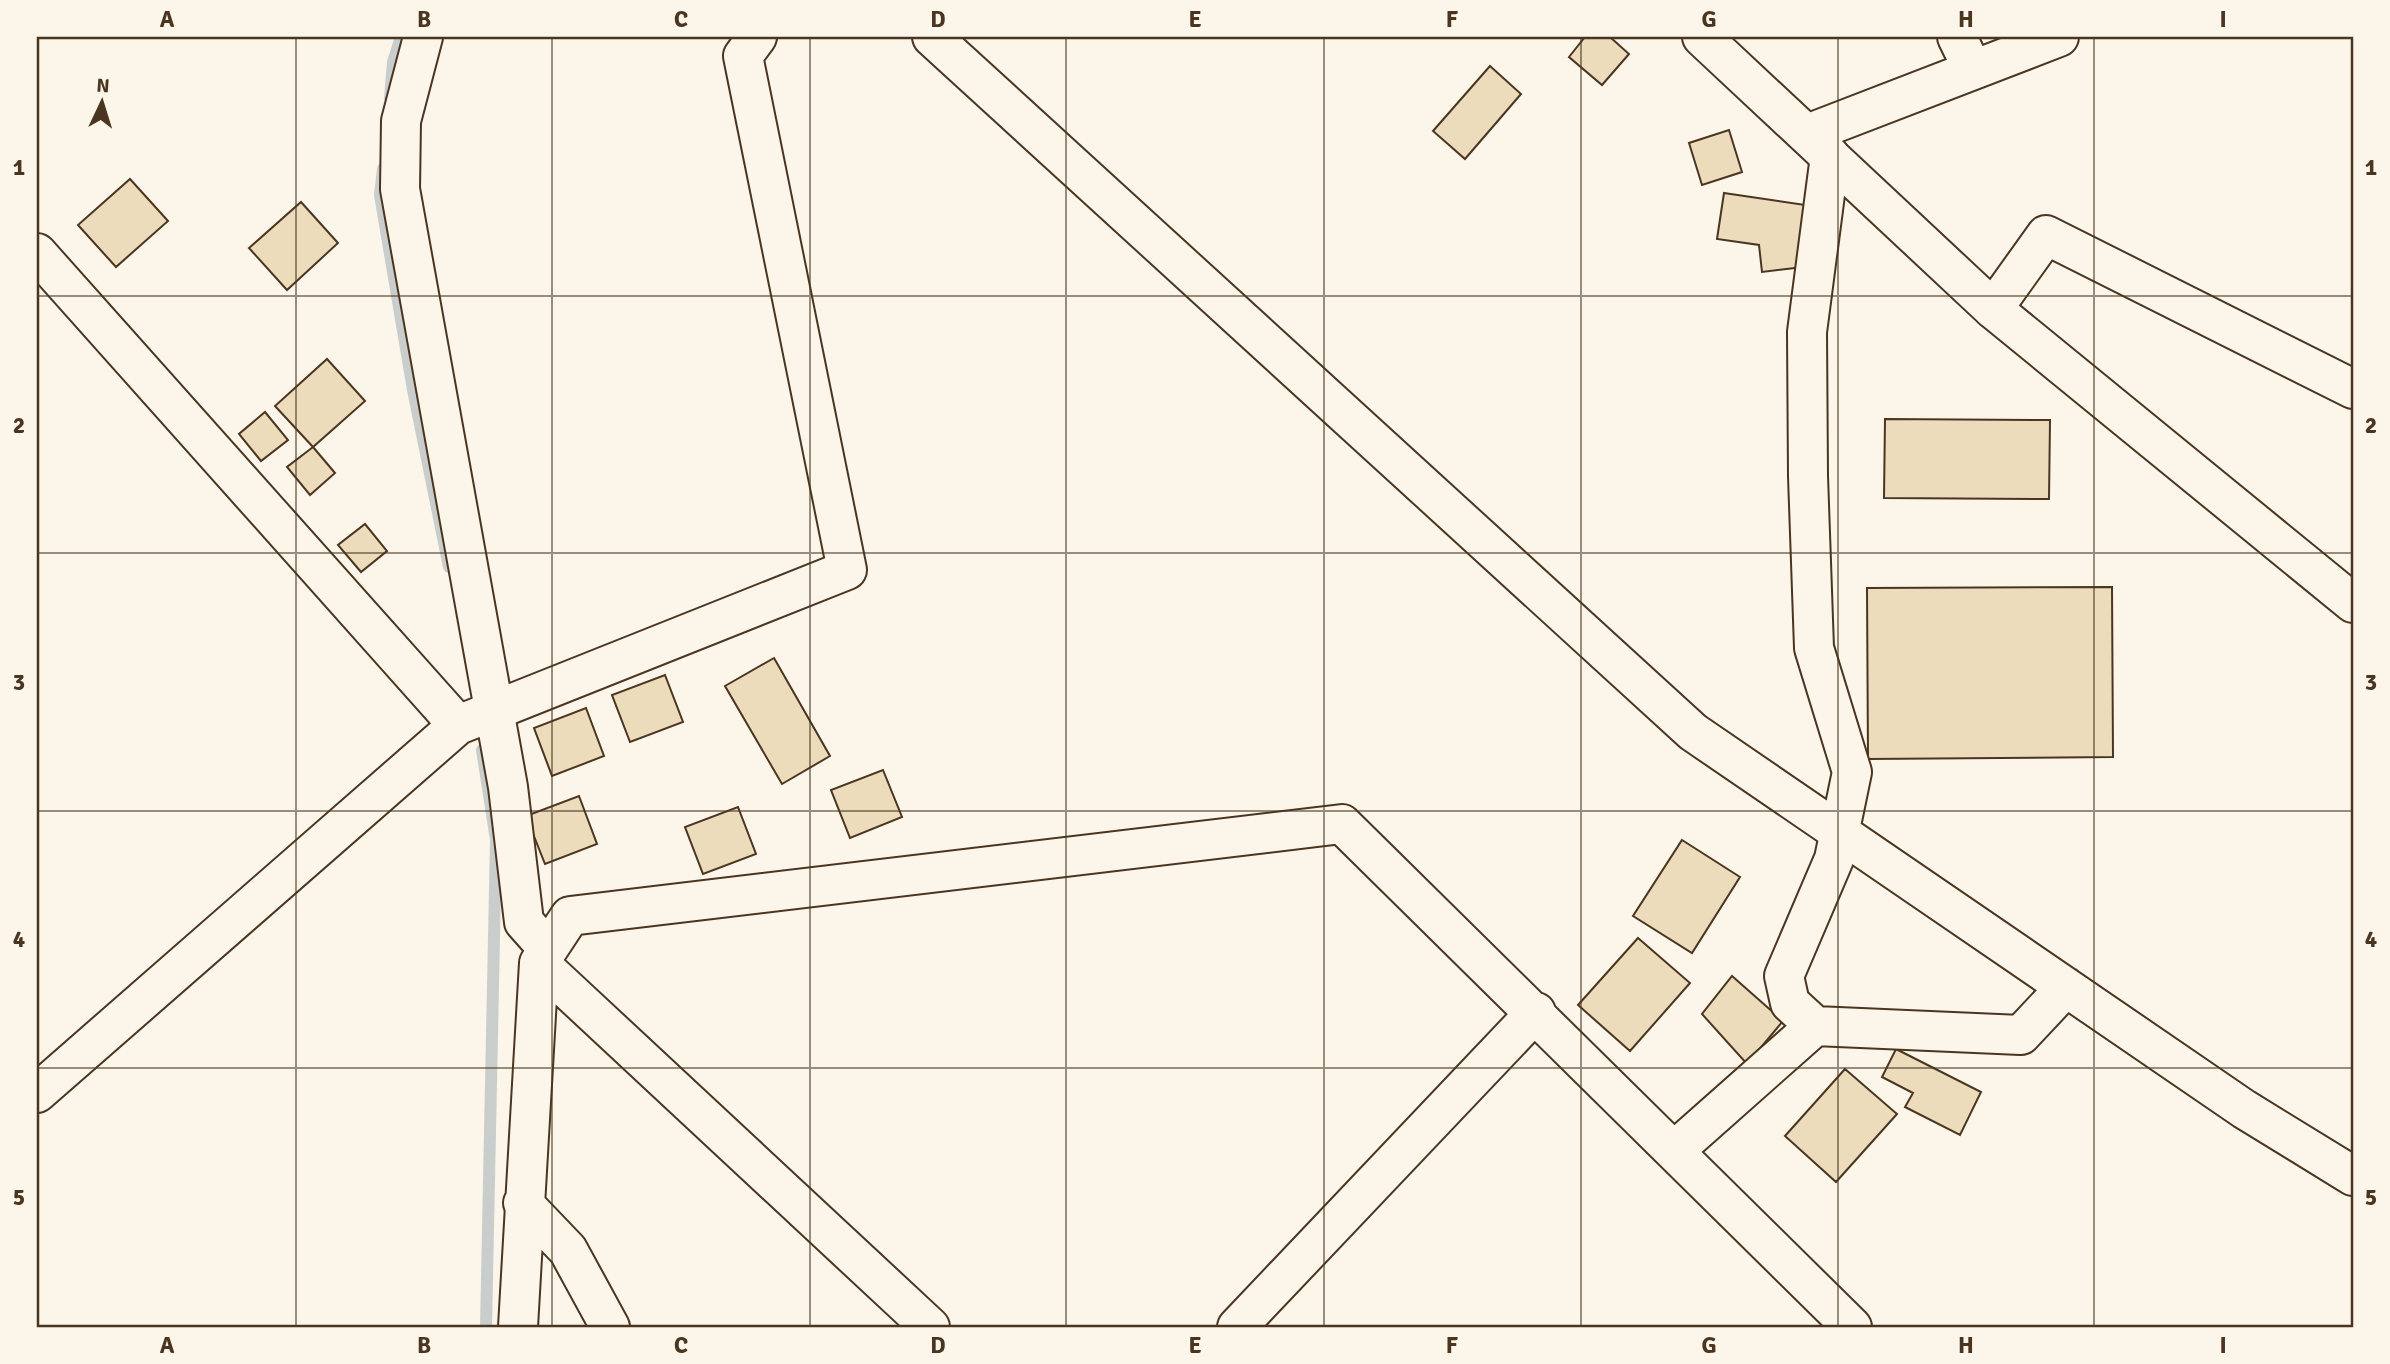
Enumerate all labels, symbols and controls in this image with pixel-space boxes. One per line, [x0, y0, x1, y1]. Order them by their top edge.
text: A [160, 5, 175, 34]
text: B [417, 5, 431, 34]
text: C [674, 5, 688, 34]
text: D [930, 5, 946, 34]
text: E [1188, 5, 1202, 34]
text: F [1446, 5, 1458, 34]
text: G [1701, 5, 1717, 34]
text: H [1958, 5, 1974, 34]
text: I [2219, 5, 2227, 34]
north arrow [66, 66, 136, 136]
text: N [96, 74, 111, 98]
text: 1 [13, 153, 25, 182]
text: 1 [2365, 153, 2377, 182]
text: 2 [13, 411, 25, 440]
text: 2 [2365, 411, 2377, 440]
text: 3 [13, 668, 25, 697]
text: 3 [2365, 668, 2377, 697]
text: 4 [13, 925, 25, 954]
text: 4 [2365, 925, 2377, 954]
text: 5 [13, 1183, 25, 1212]
text: 5 [2365, 1183, 2377, 1212]
text: A [160, 1331, 175, 1360]
text: B [417, 1331, 431, 1360]
text: C [674, 1331, 688, 1360]
text: D [930, 1331, 946, 1360]
text: E [1188, 1331, 1202, 1360]
text: F [1446, 1331, 1458, 1360]
text: G [1701, 1331, 1717, 1360]
text: H [1958, 1331, 1974, 1360]
text: I [2219, 1331, 2227, 1360]

